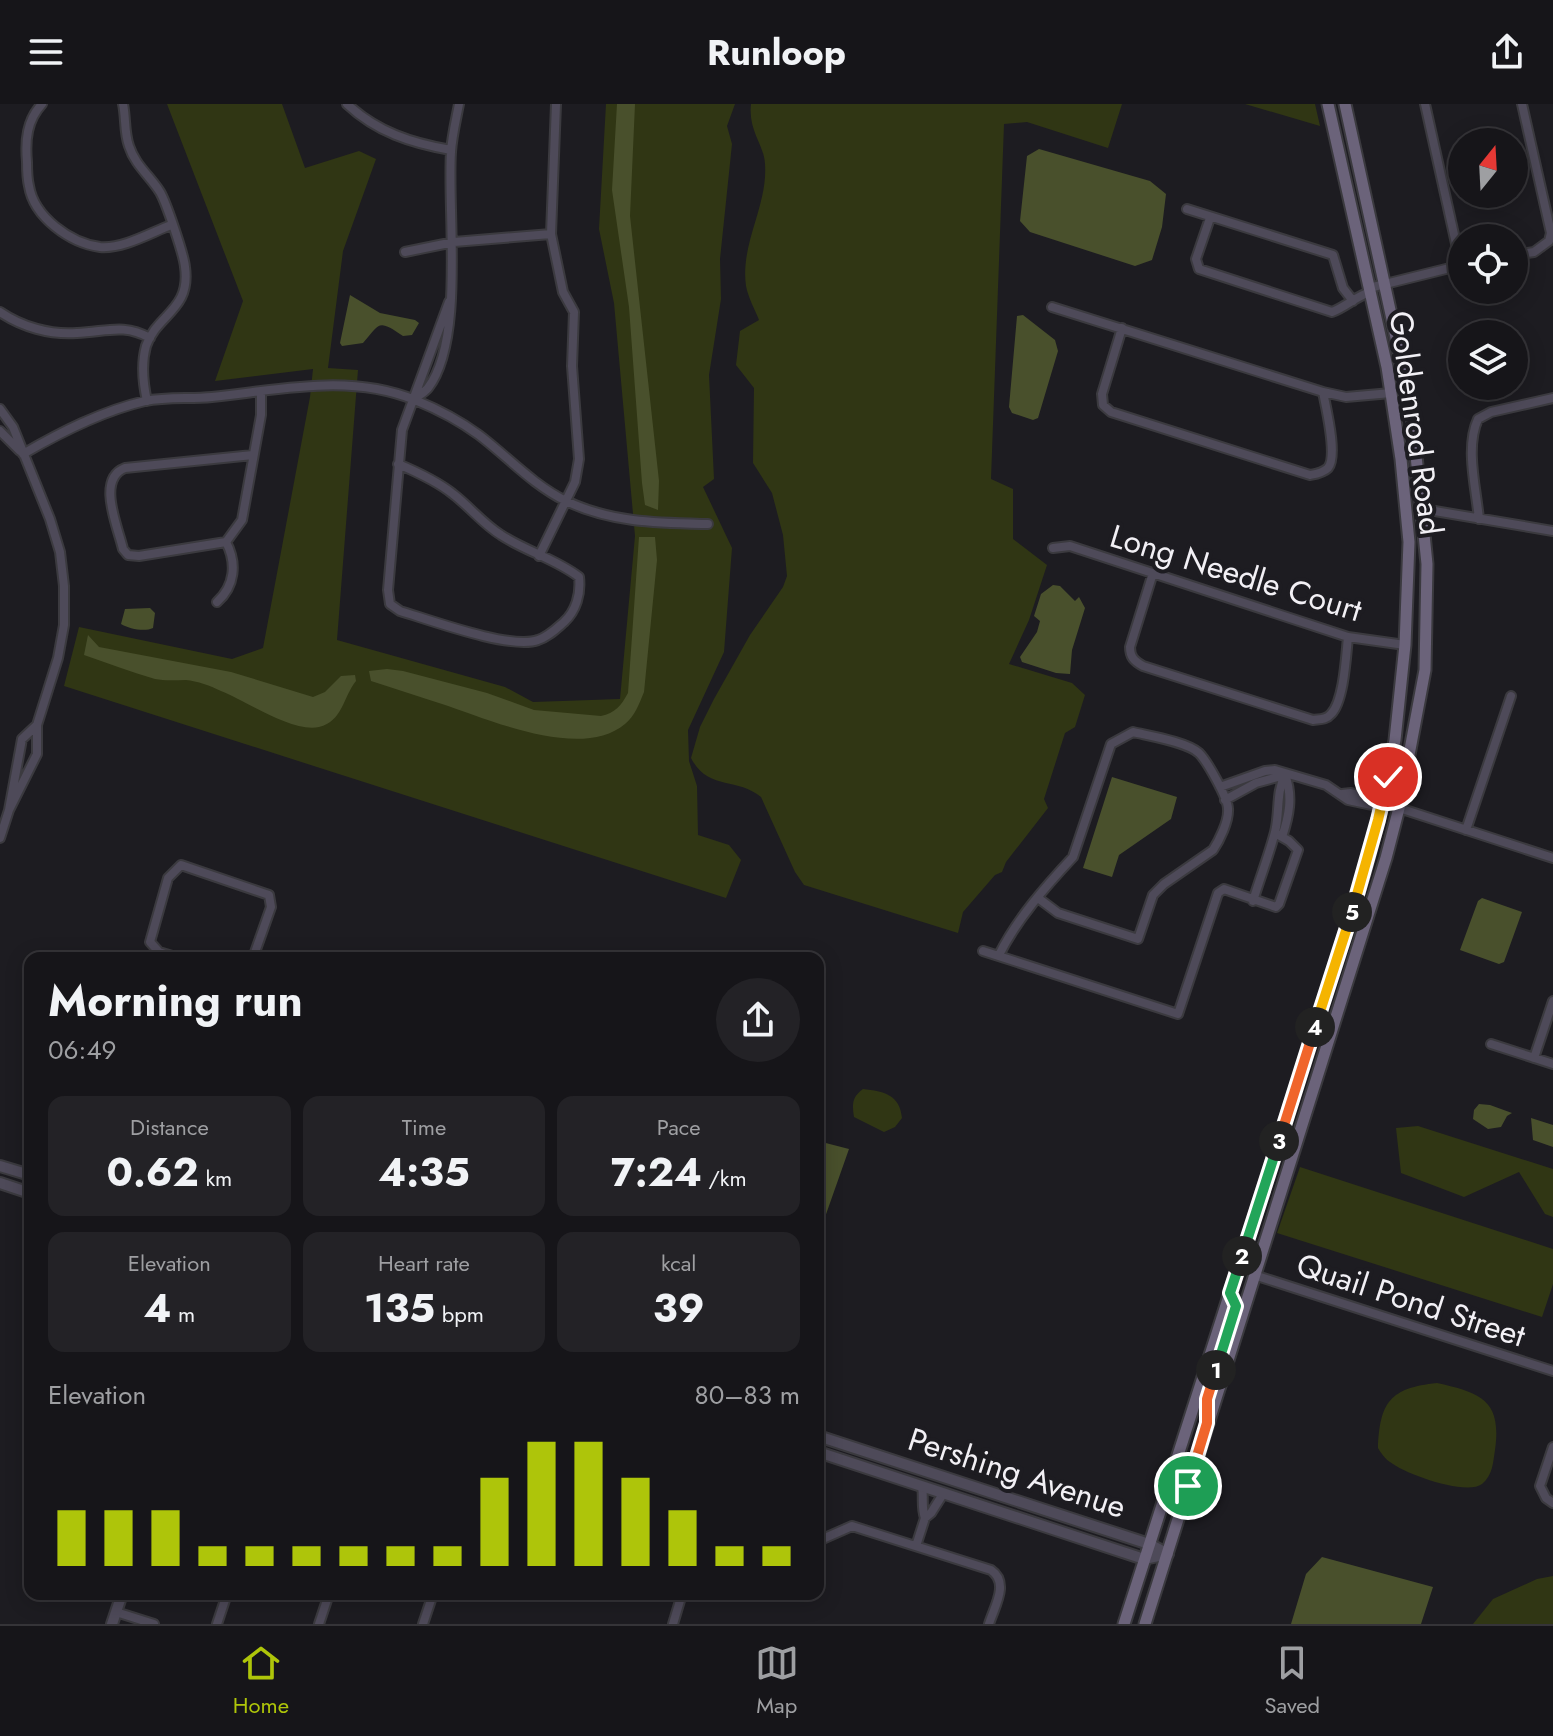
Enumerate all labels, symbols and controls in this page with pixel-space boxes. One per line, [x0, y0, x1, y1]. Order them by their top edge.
text: Runloop [707, 26, 846, 78]
icon: menu [24, 30, 68, 74]
icon: share [1485, 30, 1529, 74]
north arrow [1448, 128, 1528, 208]
map controls [1448, 128, 1528, 400]
button: locate [1448, 224, 1528, 304]
street label: Goldenrod Road [1377, 308, 1455, 538]
button: layers [1448, 320, 1528, 400]
street label: Long Needle Court [1105, 513, 1368, 633]
pin [1354, 743, 1422, 811]
icon: check [1366, 755, 1410, 799]
pin: 5 [1332, 892, 1372, 932]
text: 5 [1345, 896, 1359, 928]
text: Morning run [48, 969, 303, 1033]
button: share [716, 978, 800, 1062]
pin: 4 [1295, 1007, 1335, 1047]
text: 4 [1307, 1011, 1323, 1043]
text: 06:49 [48, 1031, 117, 1069]
text: Distance [130, 1111, 209, 1143]
text: Time [402, 1111, 446, 1143]
text: Pace [657, 1111, 701, 1143]
pin: 3 [1259, 1121, 1299, 1161]
text: 3 [1272, 1125, 1286, 1157]
text: 0.62 [106, 1143, 199, 1201]
text: 4:35 [378, 1143, 470, 1201]
text: 7:24 [611, 1143, 702, 1201]
text: km [199, 1162, 232, 1194]
text: /km [702, 1162, 747, 1194]
pin: 2 [1222, 1236, 1262, 1276]
text: 2 [1235, 1240, 1249, 1272]
street label: Quail Pond Street [1291, 1241, 1531, 1359]
text: Elevation [128, 1247, 211, 1279]
text: Heart rate [378, 1247, 470, 1279]
text: kcal [661, 1247, 696, 1279]
text: 4 [143, 1279, 171, 1337]
text: 135 [364, 1279, 435, 1337]
text: 39 [653, 1279, 704, 1337]
text: m [171, 1298, 195, 1330]
text: bpm [435, 1298, 484, 1330]
pin: 1 [1196, 1350, 1236, 1390]
text: 1 [1210, 1354, 1222, 1386]
text: Elevation [48, 1376, 146, 1414]
text: 80–83 m [694, 1376, 800, 1414]
street label: Pershing Avenue [902, 1416, 1132, 1530]
pin [1154, 1452, 1222, 1520]
icon: arrive [1166, 1464, 1210, 1508]
tab: Home [233, 1641, 289, 1721]
tab: Map [755, 1641, 799, 1721]
tab: Saved [1264, 1641, 1320, 1721]

